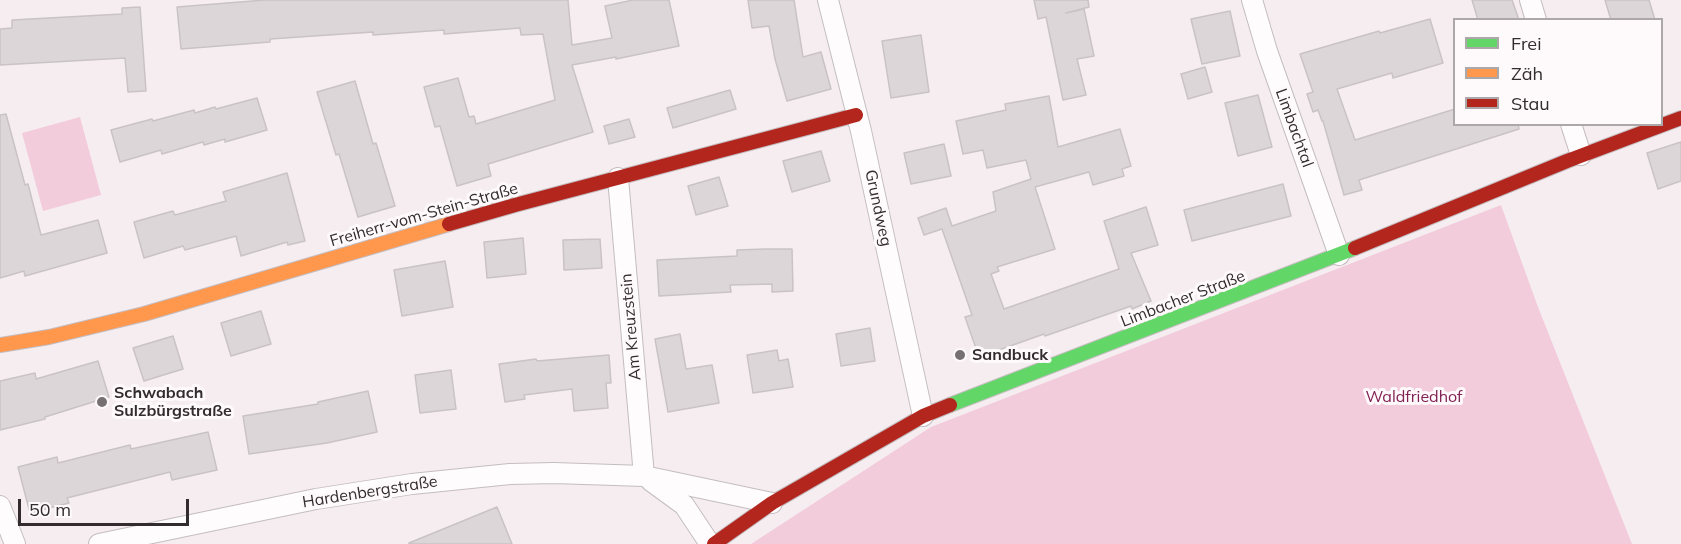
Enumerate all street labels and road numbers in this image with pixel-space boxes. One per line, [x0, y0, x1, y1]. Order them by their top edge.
street label: Limbachtal [1271, 86, 1317, 170]
street label: Grundweg [861, 168, 895, 248]
street label: Freiherr-vom-Stein-Straße [328, 179, 520, 251]
street label: Limbacher Straße [1118, 266, 1248, 332]
street label: Am Kreuzstein [617, 273, 645, 381]
street label: Hardenbergstraße [301, 472, 439, 512]

